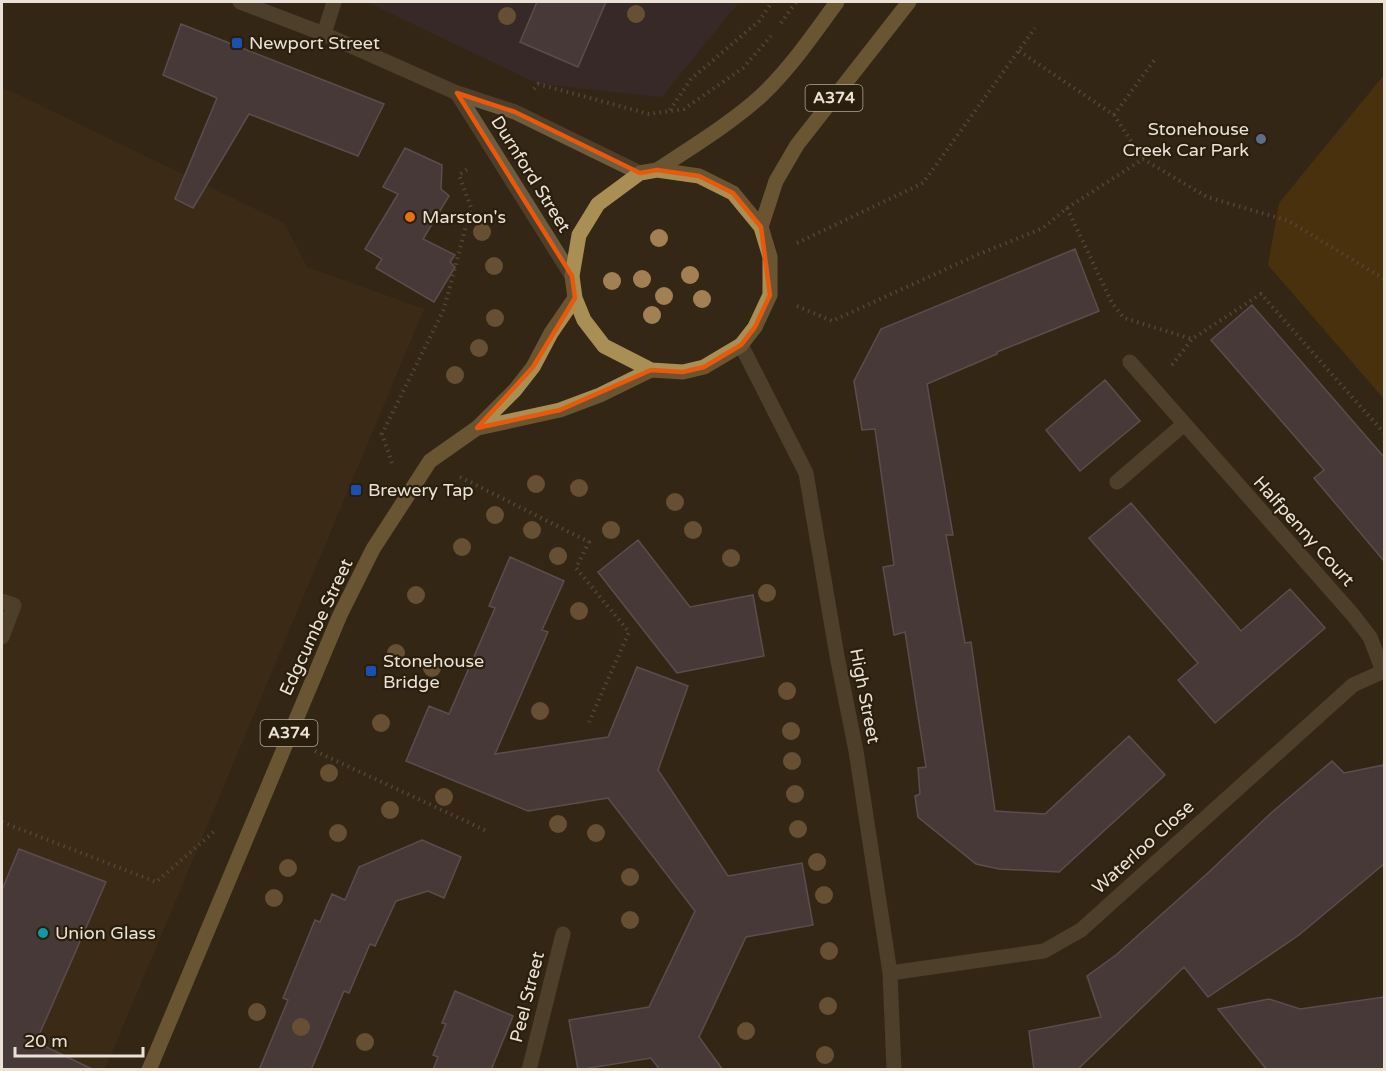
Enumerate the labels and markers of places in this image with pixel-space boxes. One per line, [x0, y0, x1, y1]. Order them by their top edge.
place label: Newport Street [249, 32, 380, 54]
marker: Newport Street [230, 36, 244, 50]
place label: Stonehouse Creek Car Park [1122, 118, 1249, 161]
marker: Stonehouse Creek Car Park [1254, 132, 1268, 146]
place label: Marston's [422, 206, 506, 228]
marker: Marston's [403, 210, 417, 224]
place label: Brewery Tap [368, 479, 474, 501]
marker: Brewery Tap [349, 483, 363, 497]
place label: Stonehouse Bridge [383, 650, 484, 693]
marker: Stonehouse Bridge [364, 664, 378, 678]
place label: Union Glass [55, 922, 156, 944]
marker: Union Glass [36, 926, 50, 940]

